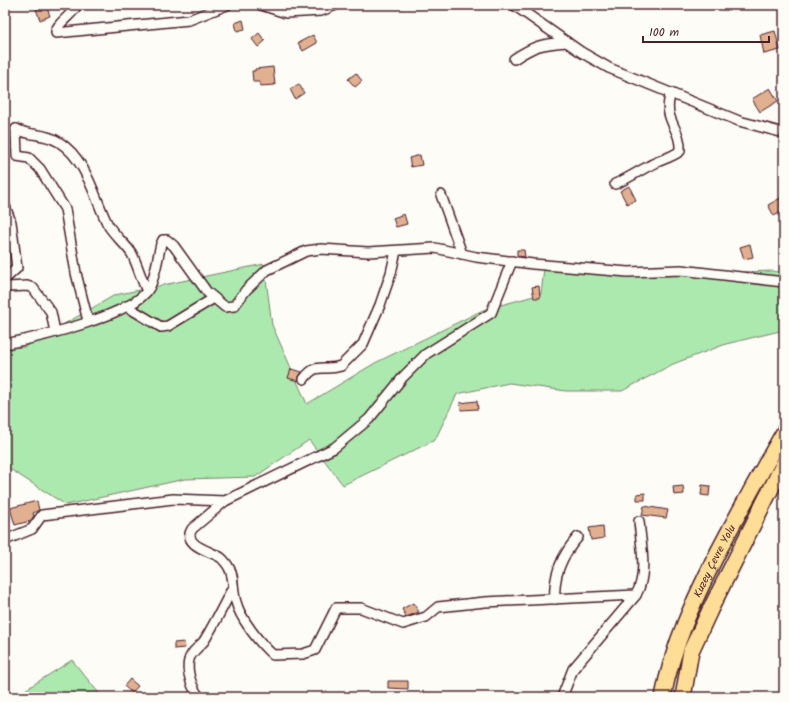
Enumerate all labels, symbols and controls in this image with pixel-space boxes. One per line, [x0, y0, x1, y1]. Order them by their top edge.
scale bar [643, 18, 769, 44]
text: 100 m [649, 23, 680, 42]
street label: Kuzey Çevre Yolu [689, 521, 741, 601]

